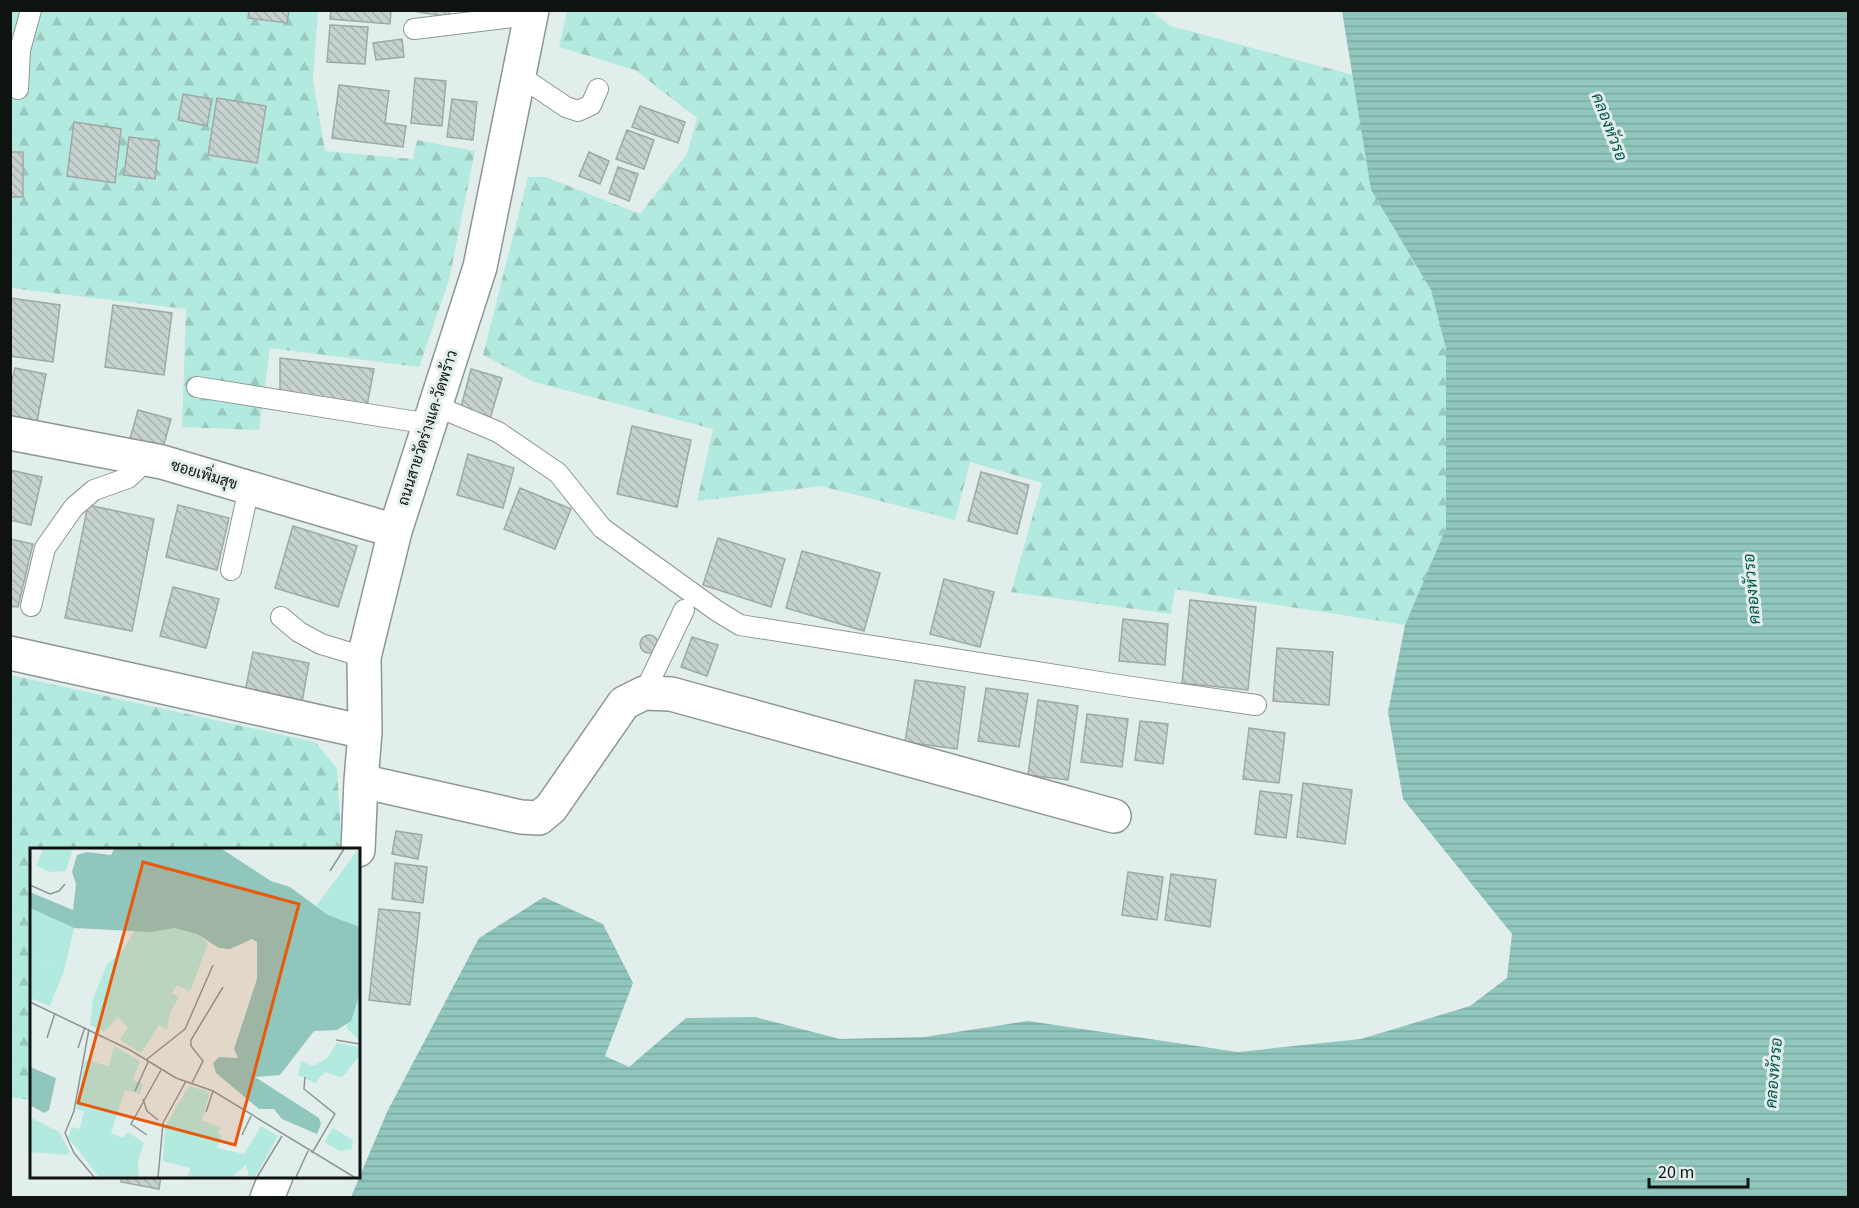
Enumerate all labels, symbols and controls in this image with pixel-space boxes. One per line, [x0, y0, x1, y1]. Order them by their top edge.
water label: คลองหัวรอ [1586, 90, 1632, 164]
street label: ถนนสายวัดร่างแค-วัดพร้าว [393, 348, 463, 508]
street label: ซอยเพิ่มสุข [168, 451, 241, 495]
water label: คลองหัวรอ [1738, 553, 1766, 625]
inset map [30, 848, 360, 1178]
water label: คลองหัวรอ [1760, 1037, 1788, 1109]
scale bar [1649, 1151, 1748, 1189]
text: 20 m [1658, 1160, 1694, 1185]

